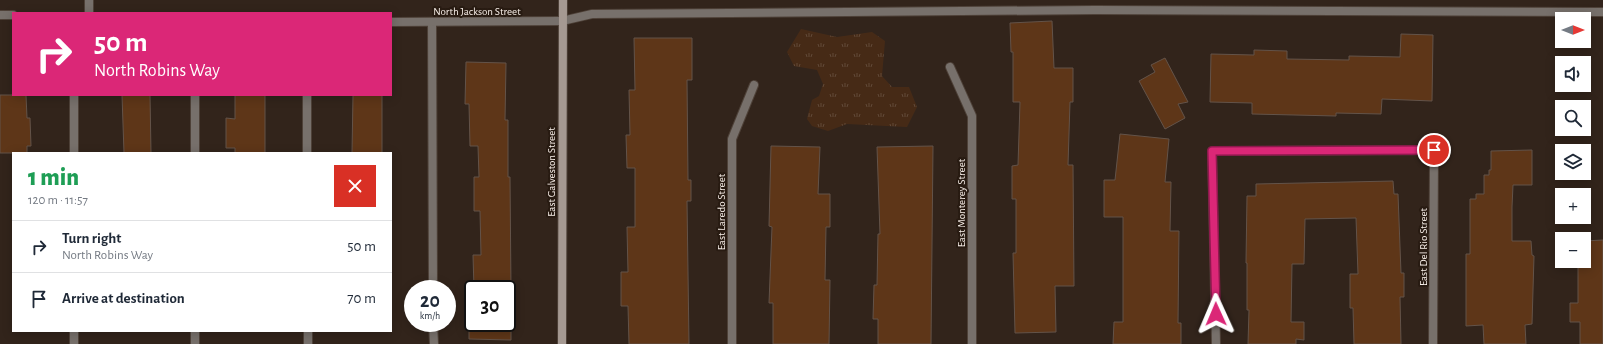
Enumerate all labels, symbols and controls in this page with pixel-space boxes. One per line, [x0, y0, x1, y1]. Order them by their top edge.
street label: North Jackson Street [433, 6, 521, 17]
north arrow [1555, 12, 1591, 48]
map controls [1555, 12, 1591, 268]
icon: right [28, 28, 80, 80]
text: 50 m [94, 29, 148, 57]
button: sound [1555, 56, 1591, 92]
text: North Robins Way [94, 62, 220, 80]
button: search [1555, 100, 1591, 136]
street label: East Galveston Street [546, 127, 557, 217]
pin [1417, 133, 1451, 167]
icon: arrive [1423, 139, 1445, 161]
button: layers [1555, 144, 1591, 180]
street label: East Monterey Street [956, 158, 967, 247]
button: close [334, 165, 376, 207]
text: 1 min [28, 166, 79, 190]
street label: East Laredo Street [716, 173, 727, 250]
button: + [1555, 188, 1591, 224]
text: 120 m · 11:57 [28, 194, 88, 207]
street label: East Del Rio Street [1418, 207, 1429, 286]
text: Turn right [62, 231, 121, 246]
button: − [1555, 232, 1591, 268]
icon: right [28, 236, 50, 258]
text: 50 m [347, 239, 376, 254]
text: North Robins Way [62, 249, 153, 262]
speed limit sign: 30 [464, 280, 516, 332]
icon: arrive [28, 288, 50, 310]
text: Arrive at destination [62, 291, 185, 306]
text: 70 m [347, 291, 376, 306]
text: 20 [420, 291, 440, 311]
position arrow [1195, 293, 1237, 335]
text: km/h [420, 311, 440, 321]

